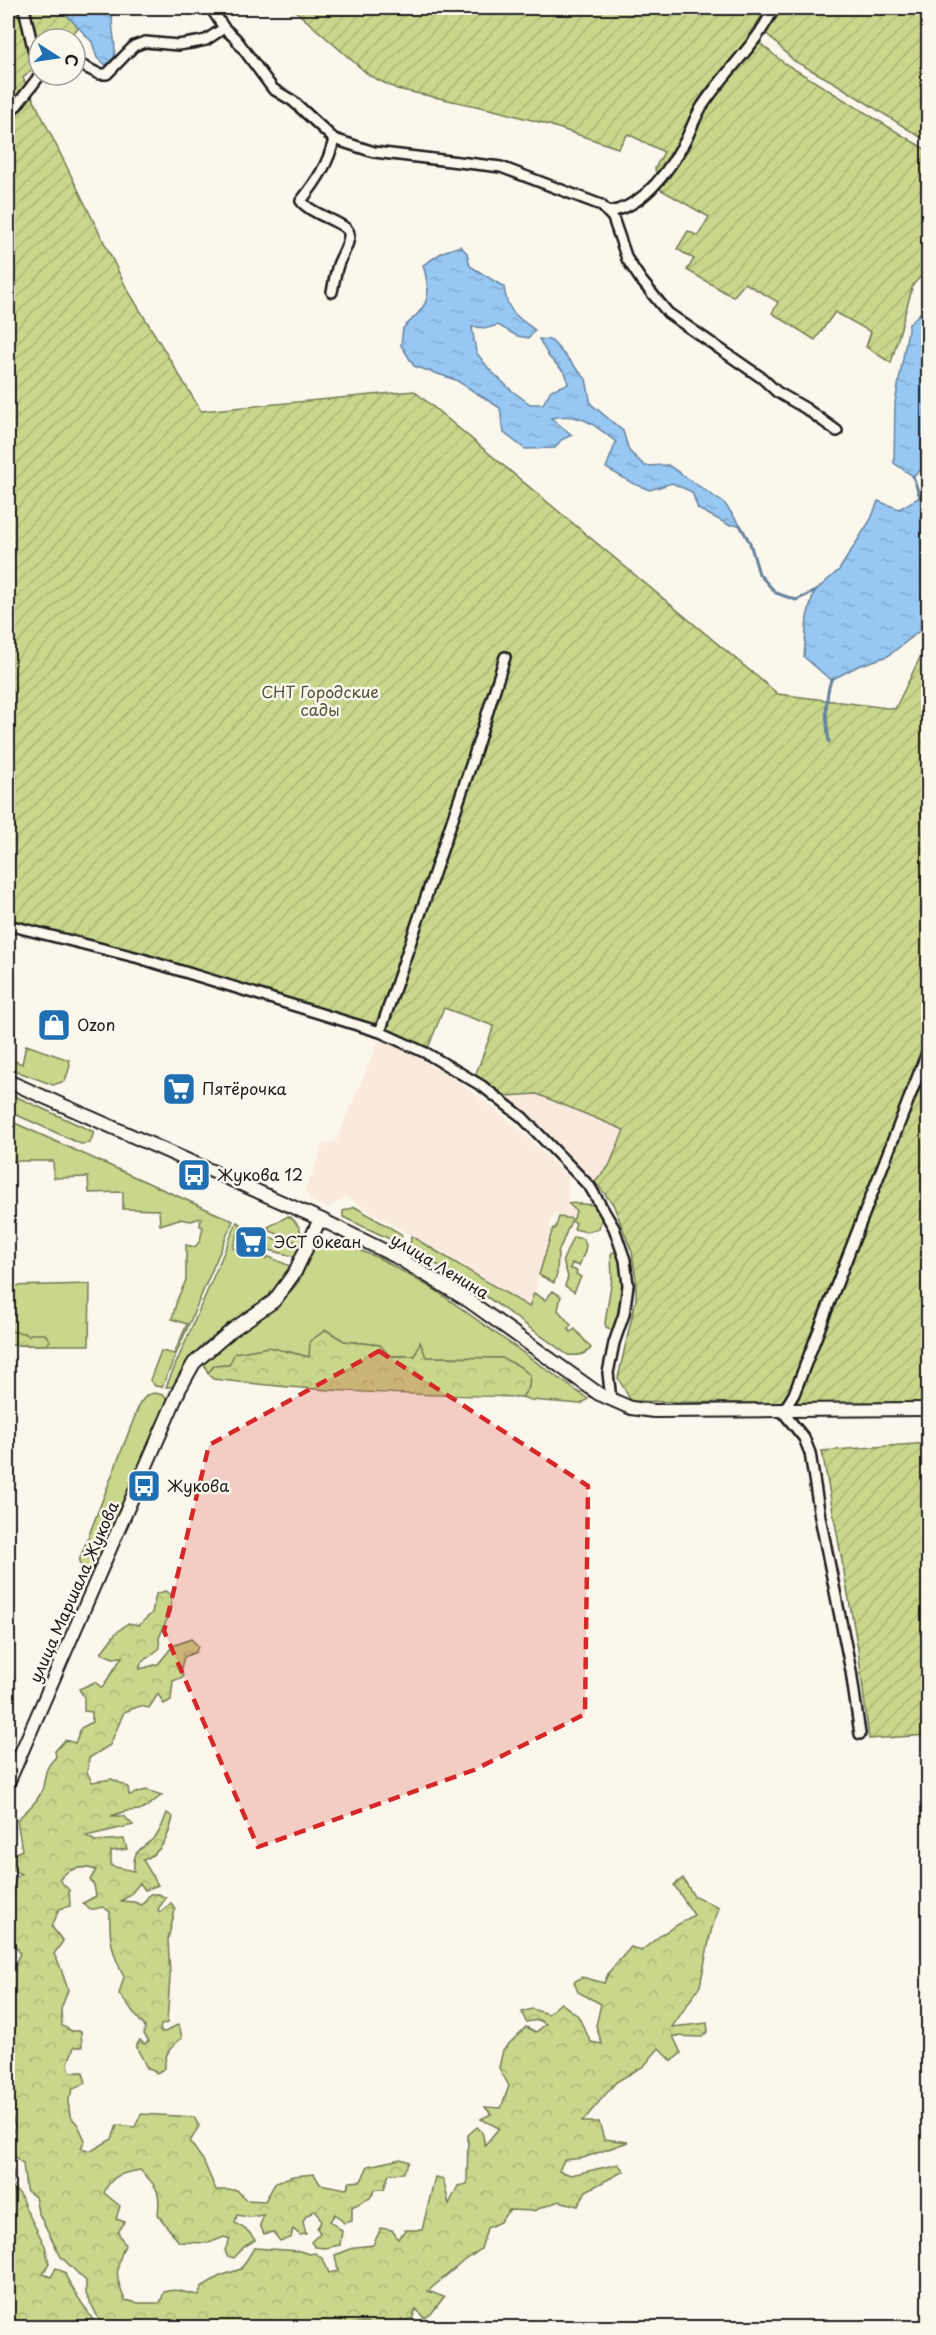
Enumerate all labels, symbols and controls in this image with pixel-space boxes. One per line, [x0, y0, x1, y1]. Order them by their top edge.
north arrow [27, 27, 87, 87]
text: С [60, 52, 86, 69]
park label: СНТ Городские сады [261, 679, 379, 721]
shop icon: Ozon [36, 1007, 72, 1043]
place label: Ozon [77, 1012, 115, 1036]
supermarket icon: Пятёрочка [161, 1071, 197, 1107]
place label: Пятёрочка [202, 1076, 287, 1100]
bus stop icon: Жукова 12 [176, 1157, 212, 1193]
place label: Жукова 12 [217, 1162, 303, 1186]
supermarket icon: ЭСТ Океан [233, 1224, 269, 1260]
street label: улица Ленина [387, 1226, 494, 1304]
place label: ЭСТ Океан [274, 1229, 361, 1253]
bus stop icon: Жукова [126, 1468, 162, 1504]
place label: Жукова [167, 1473, 229, 1497]
street label: улица Маршала Жукова [22, 1497, 124, 1686]

